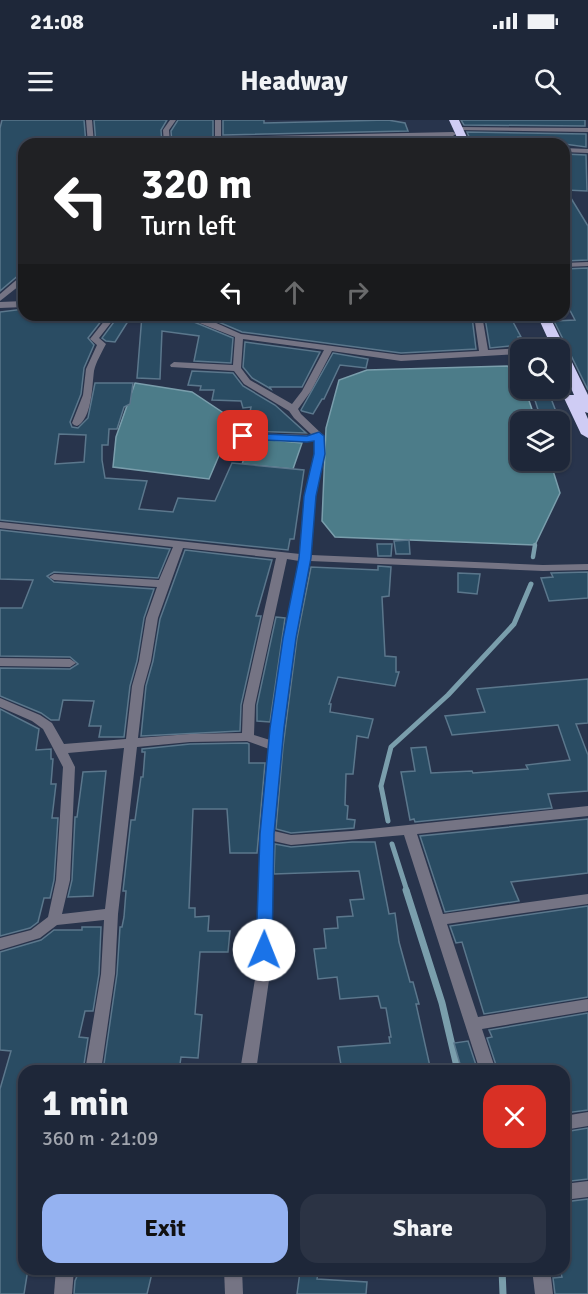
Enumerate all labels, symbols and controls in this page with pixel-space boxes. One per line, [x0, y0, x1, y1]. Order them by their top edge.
text: 21:08 [30, 8, 84, 35]
icon: menu [24, 65, 57, 98]
text: Headway [240, 65, 348, 98]
icon: search [531, 65, 564, 98]
text: 320 m [141, 159, 252, 210]
icon: left [42, 162, 120, 240]
text: Turn left [141, 210, 236, 243]
icon: left [215, 276, 248, 309]
icon: ahead [278, 276, 311, 309]
icon: right [341, 276, 374, 309]
map controls [510, 339, 570, 471]
button: search [510, 339, 570, 399]
pin [217, 410, 268, 461]
button: layers [510, 411, 570, 471]
icon: arrive [226, 419, 259, 452]
position arrow [232, 918, 296, 982]
text: 1 min [42, 1081, 129, 1126]
button: close [483, 1085, 546, 1148]
text: 360 m · 21:09 [42, 1126, 158, 1151]
button: Exit [42, 1194, 288, 1263]
button: Share [300, 1194, 546, 1263]

